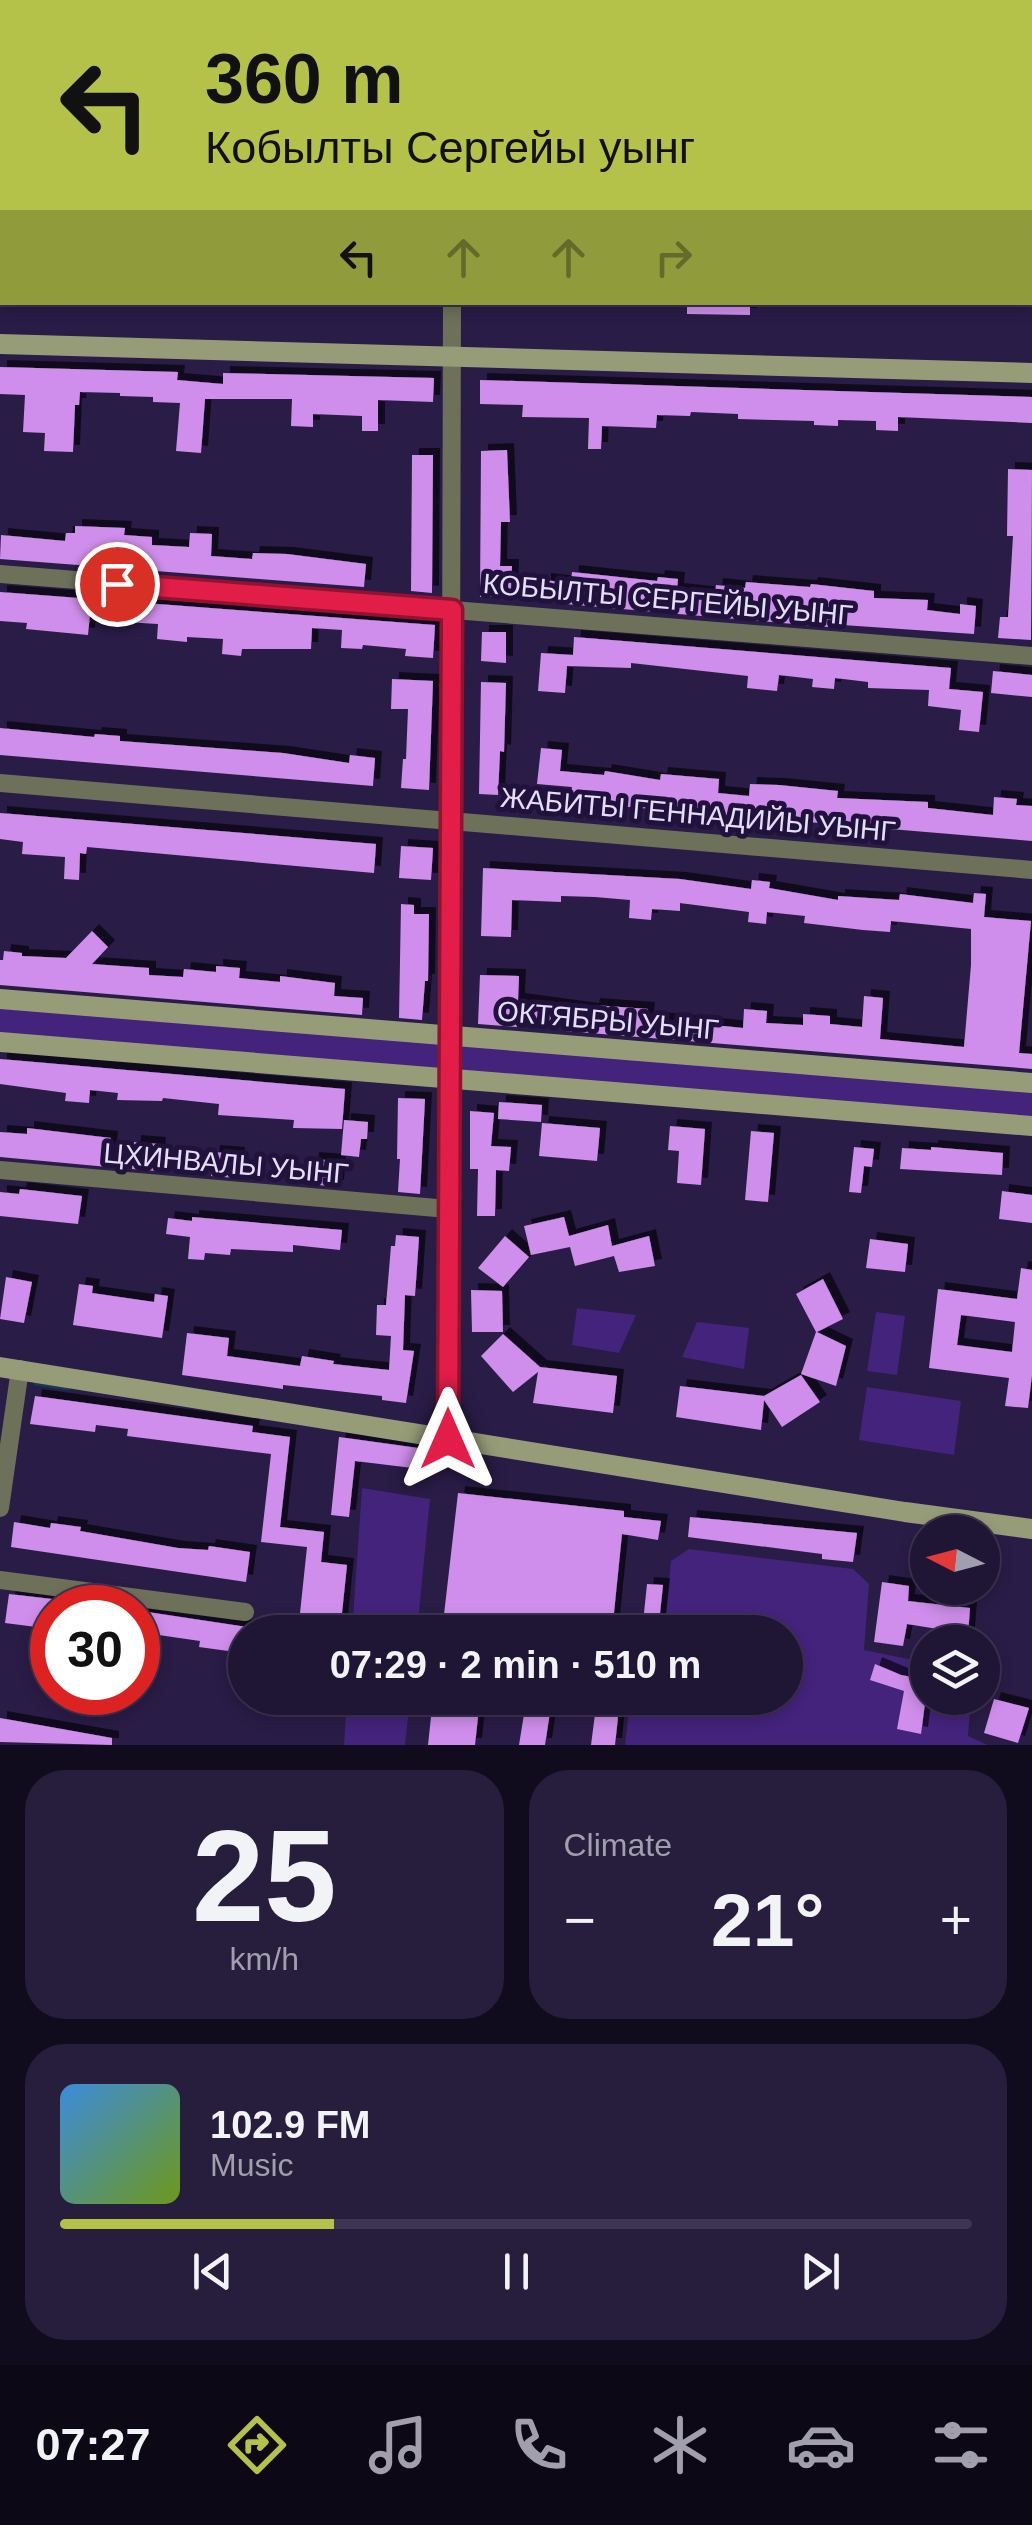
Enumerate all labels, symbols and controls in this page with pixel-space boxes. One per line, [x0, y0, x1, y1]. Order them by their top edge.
icon: left [40, 40, 170, 170]
text: 360 m [205, 40, 403, 118]
text: Кобылты Сергейы уынг [205, 122, 695, 173]
icon: left [331, 230, 386, 285]
icon: ahead [436, 230, 491, 285]
icon: ahead [541, 230, 596, 285]
icon: right [646, 230, 701, 285]
pin [75, 542, 160, 627]
icon: arrive [90, 557, 145, 612]
street label: КОБЫЛТЫ СЕРГЕЙЫ УЫНГ [482, 568, 854, 631]
street label: ЖАБИТЫ ГЕННАДИЙЫ УЫНГ [499, 782, 897, 847]
street label: ОКТЯБРЫ УЫНГ [496, 995, 720, 1046]
street label: ЦХИНВАЛЫ УЫНГ [102, 1137, 350, 1190]
position arrow [396, 1387, 500, 1491]
north arrow [910, 1515, 1000, 1605]
map controls [910, 1515, 1000, 1715]
speed limit sign: 30 [30, 1585, 160, 1715]
button: layers [910, 1625, 1000, 1715]
text: 07:29 · 2 min · 510 m [330, 1644, 701, 1686]
text: 25 [192, 1803, 337, 1949]
text: Climate [564, 1827, 672, 1863]
text: 21° [711, 1878, 824, 1962]
text: − [564, 1889, 596, 1951]
text: + [940, 1889, 972, 1951]
text: km/h [230, 1941, 299, 1977]
text: 102.9 FM [210, 2104, 371, 2146]
text: Music [210, 2147, 294, 2183]
icon: previous [185, 2244, 240, 2299]
icon: pause [489, 2244, 544, 2299]
icon: next [793, 2244, 848, 2299]
icon: directions [222, 2410, 292, 2480]
icon: music [363, 2410, 433, 2480]
icon: phone [504, 2410, 574, 2480]
icon: climate [645, 2410, 715, 2480]
icon: car [786, 2410, 856, 2480]
icon: filters [926, 2410, 996, 2480]
text: 07:27 [35, 2419, 151, 2470]

